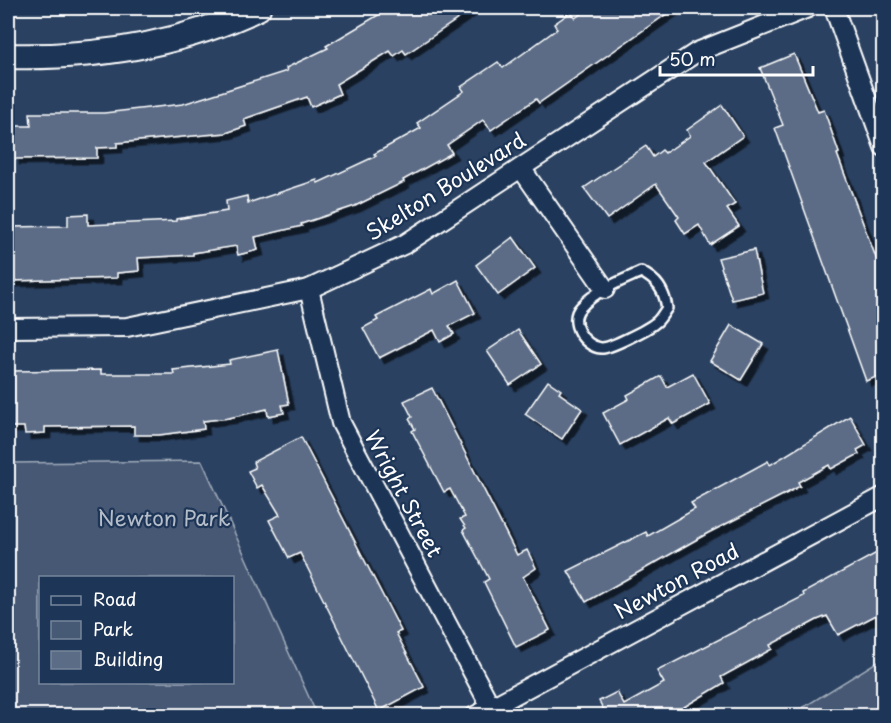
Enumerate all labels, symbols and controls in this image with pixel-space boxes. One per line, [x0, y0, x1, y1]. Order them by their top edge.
scale bar [660, 39, 813, 77]
text: 50 m [669, 45, 716, 72]
street label: Skelton Boulevard [359, 123, 531, 247]
street label: Wright Street [358, 424, 452, 562]
park label: Newton Park [98, 501, 231, 533]
street label: Newton Road [608, 534, 744, 627]
legend [39, 576, 234, 684]
text: Road [93, 585, 137, 612]
text: Park [93, 615, 133, 642]
text: Building [93, 645, 163, 672]

